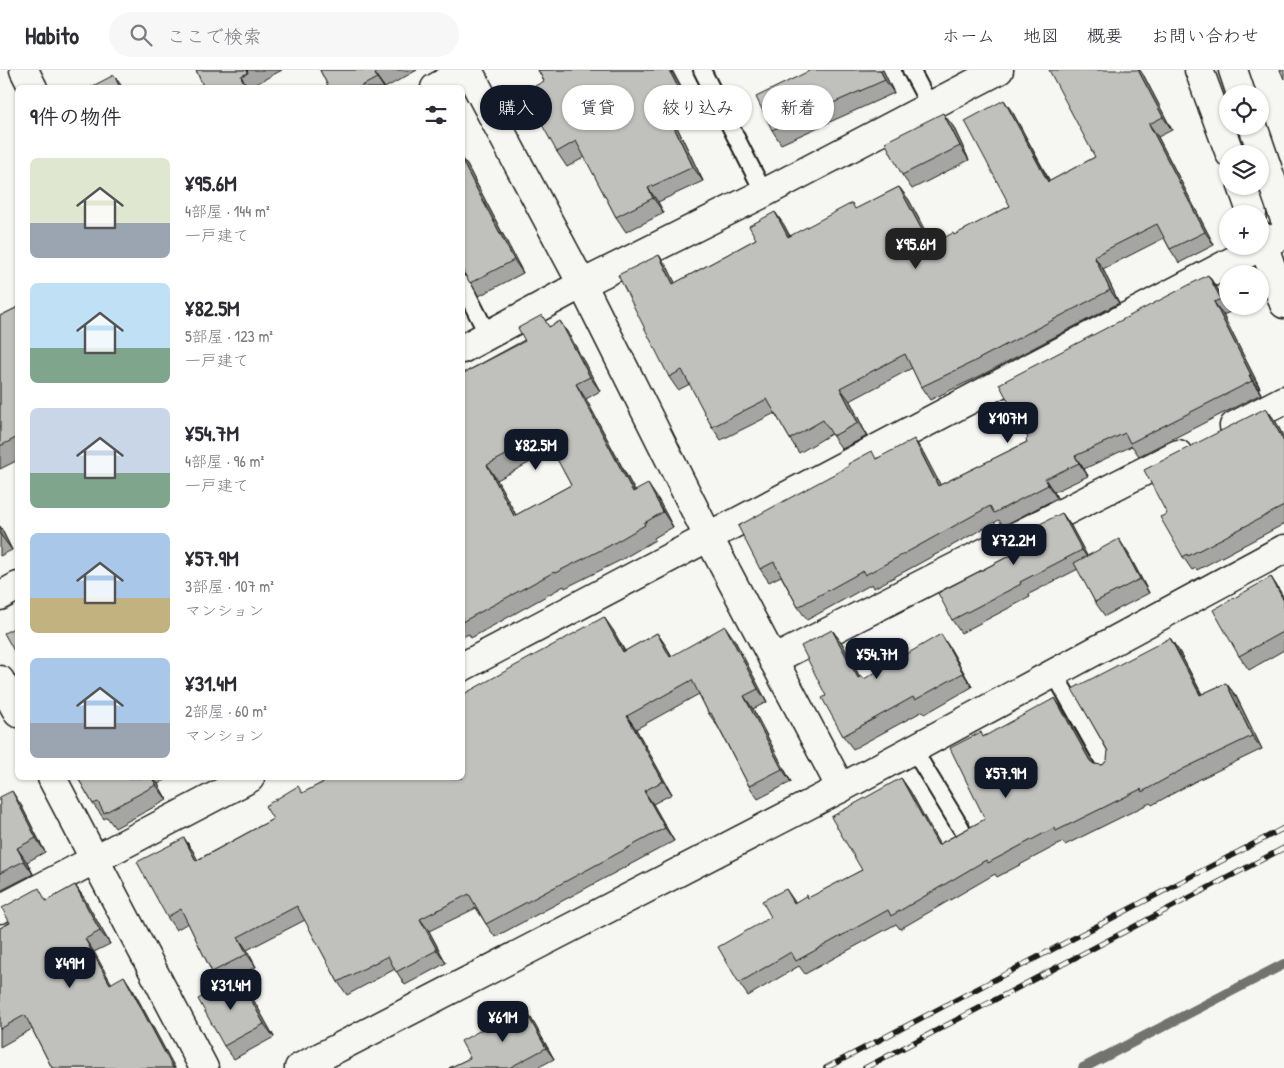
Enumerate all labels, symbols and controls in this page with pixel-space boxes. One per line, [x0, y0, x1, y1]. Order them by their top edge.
search box [109, 12, 459, 57]
text: Habito [25, 19, 79, 51]
icon: search [127, 21, 155, 49]
text: ここで検索 [167, 23, 262, 49]
text: ホーム [942, 23, 995, 48]
text: 地図 [1023, 23, 1059, 48]
text: 概要 [1087, 23, 1123, 48]
text: お問い合わせ [1151, 23, 1259, 48]
chip: 購入 [480, 85, 552, 130]
chip: 賃貸 [562, 85, 634, 130]
chip: 絞り込み [644, 85, 752, 130]
chip: 新着 [762, 85, 834, 130]
map controls [1219, 85, 1269, 315]
button: locate [1219, 85, 1269, 135]
icon: filters [422, 101, 450, 129]
text: 9件の物件 [30, 102, 122, 131]
button: layers [1219, 145, 1269, 195]
text: ¥95.6M [185, 169, 237, 198]
icon: home [70, 178, 130, 238]
text: 4部屋 · 144 m² [185, 200, 270, 222]
button: + [1219, 205, 1269, 255]
text: 一戸建て [185, 224, 249, 246]
pin: ¥95.6M [875, 228, 957, 270]
text: ¥95.6M [896, 233, 936, 255]
button: − [1219, 265, 1269, 315]
text: ¥82.5M [185, 294, 240, 323]
icon: home [70, 303, 130, 363]
text: 5部屋 · 123 m² [185, 325, 273, 347]
text: 一戸建て [185, 349, 249, 371]
pin: ¥107M [973, 402, 1043, 444]
text: ¥107M [989, 407, 1027, 429]
text: ¥54.7M [185, 419, 239, 448]
icon: home [70, 428, 130, 488]
pin: ¥82.5M [495, 428, 577, 471]
text: ¥82.5M [515, 434, 557, 456]
text: 4部屋 · 96 m² [185, 450, 264, 472]
text: 一戸建て [185, 474, 249, 496]
pin: ¥72.2M [973, 524, 1055, 566]
text: ¥72.2M [992, 529, 1036, 551]
text: ¥57.9M [185, 544, 239, 573]
icon: home [70, 553, 130, 613]
text: 3部屋 · 107 m² [185, 575, 274, 597]
text: マンション [185, 599, 264, 621]
pin: ¥54.7M [836, 638, 918, 680]
text: ¥54.7M [856, 643, 898, 665]
text: ¥31.4M [185, 669, 237, 698]
icon: home [70, 678, 130, 738]
text: 2部屋 · 60 m² [185, 700, 267, 722]
text: マンション [185, 724, 264, 746]
pin: ¥57.9M [965, 756, 1047, 799]
text: ¥57.9M [986, 762, 1026, 784]
pin: ¥49M [40, 946, 100, 989]
text: ¥49M [56, 952, 84, 974]
pin: ¥31.4M [190, 968, 272, 1011]
text: ¥31.4M [211, 974, 251, 996]
pin: ¥61M [473, 1000, 533, 1043]
text: ¥61M [488, 1006, 518, 1028]

